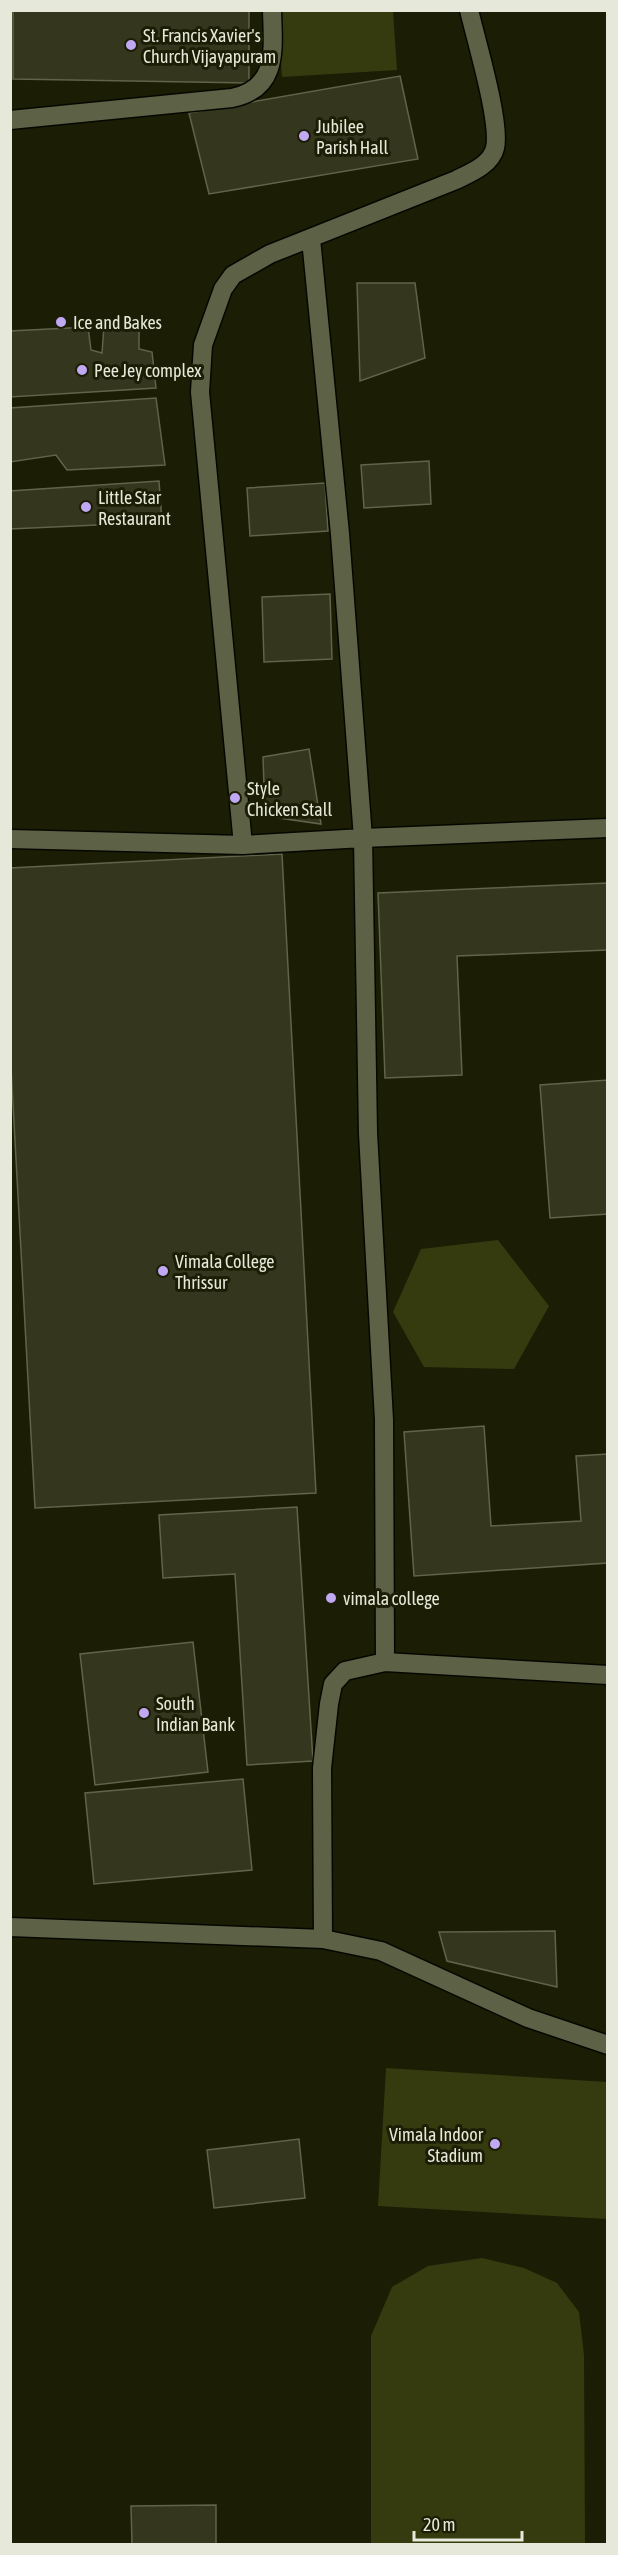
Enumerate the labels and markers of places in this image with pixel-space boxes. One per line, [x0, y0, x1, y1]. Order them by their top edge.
place label: St. Francis Xavier's Church Vijayapuram [143, 25, 276, 67]
marker: St. Francis Xavier's Church Vijayapuram [124, 38, 138, 52]
place label: Jubilee Parish Hall [316, 116, 388, 158]
marker: Jubilee Parish Hall [297, 129, 311, 143]
place label: Ice and Bakes [73, 312, 162, 333]
marker: Ice and Bakes [54, 315, 68, 329]
place label: Pee Jey complex [94, 360, 201, 381]
marker: Pee Jey complex [75, 363, 89, 377]
place label: Little Star Restaurant [98, 487, 171, 529]
marker: Little Star Restaurant [79, 500, 93, 514]
place label: Style Chicken Stall [247, 778, 332, 820]
marker: Style Chicken Stall [228, 791, 242, 805]
place label: Vimala College Thrissur [175, 1251, 275, 1293]
marker: Vimala College Thrissur [156, 1264, 170, 1278]
place label: vimala college [343, 1588, 440, 1609]
marker: vimala college [324, 1591, 338, 1605]
place label: South Indian Bank [156, 1693, 235, 1735]
marker: South Indian Bank [137, 1706, 151, 1720]
place label: Vimala Indoor Stadium [389, 2124, 484, 2166]
marker: Vimala Indoor Stadium [488, 2137, 502, 2151]

